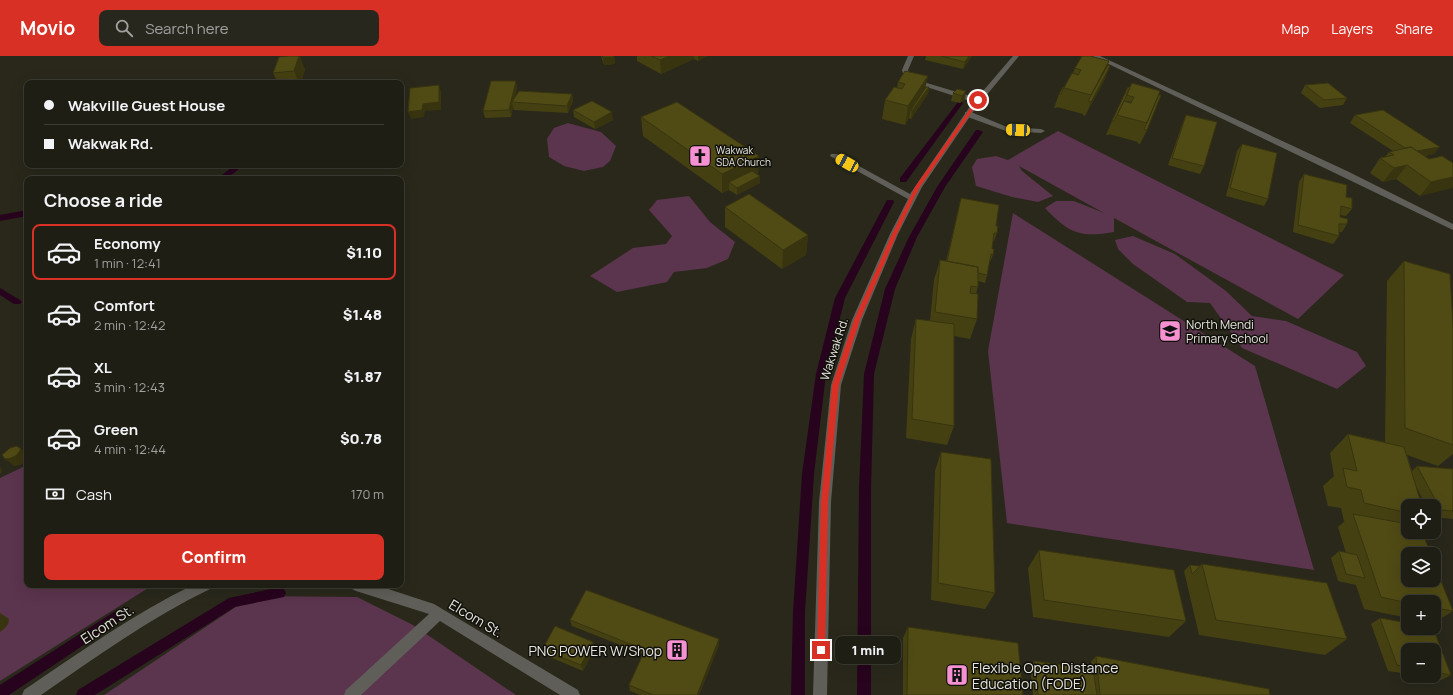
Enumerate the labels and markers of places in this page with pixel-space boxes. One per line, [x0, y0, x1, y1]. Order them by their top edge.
church icon: Wakwak SDA Church [687, 143, 713, 169]
place label: Wakwak SDA Church [716, 143, 771, 169]
place label: North Mendi Primary School [1186, 316, 1268, 347]
school or university icon: North Mendi Primary School [1157, 318, 1183, 344]
building icon: PNG POWER W/Shop [664, 637, 690, 663]
place label: PNG POWER W/Shop [528, 641, 662, 660]
place label: Flexible Open Distance Education (FODE) [972, 658, 1118, 693]
building icon: Flexible Open Distance Education (FODE) [944, 662, 970, 688]

